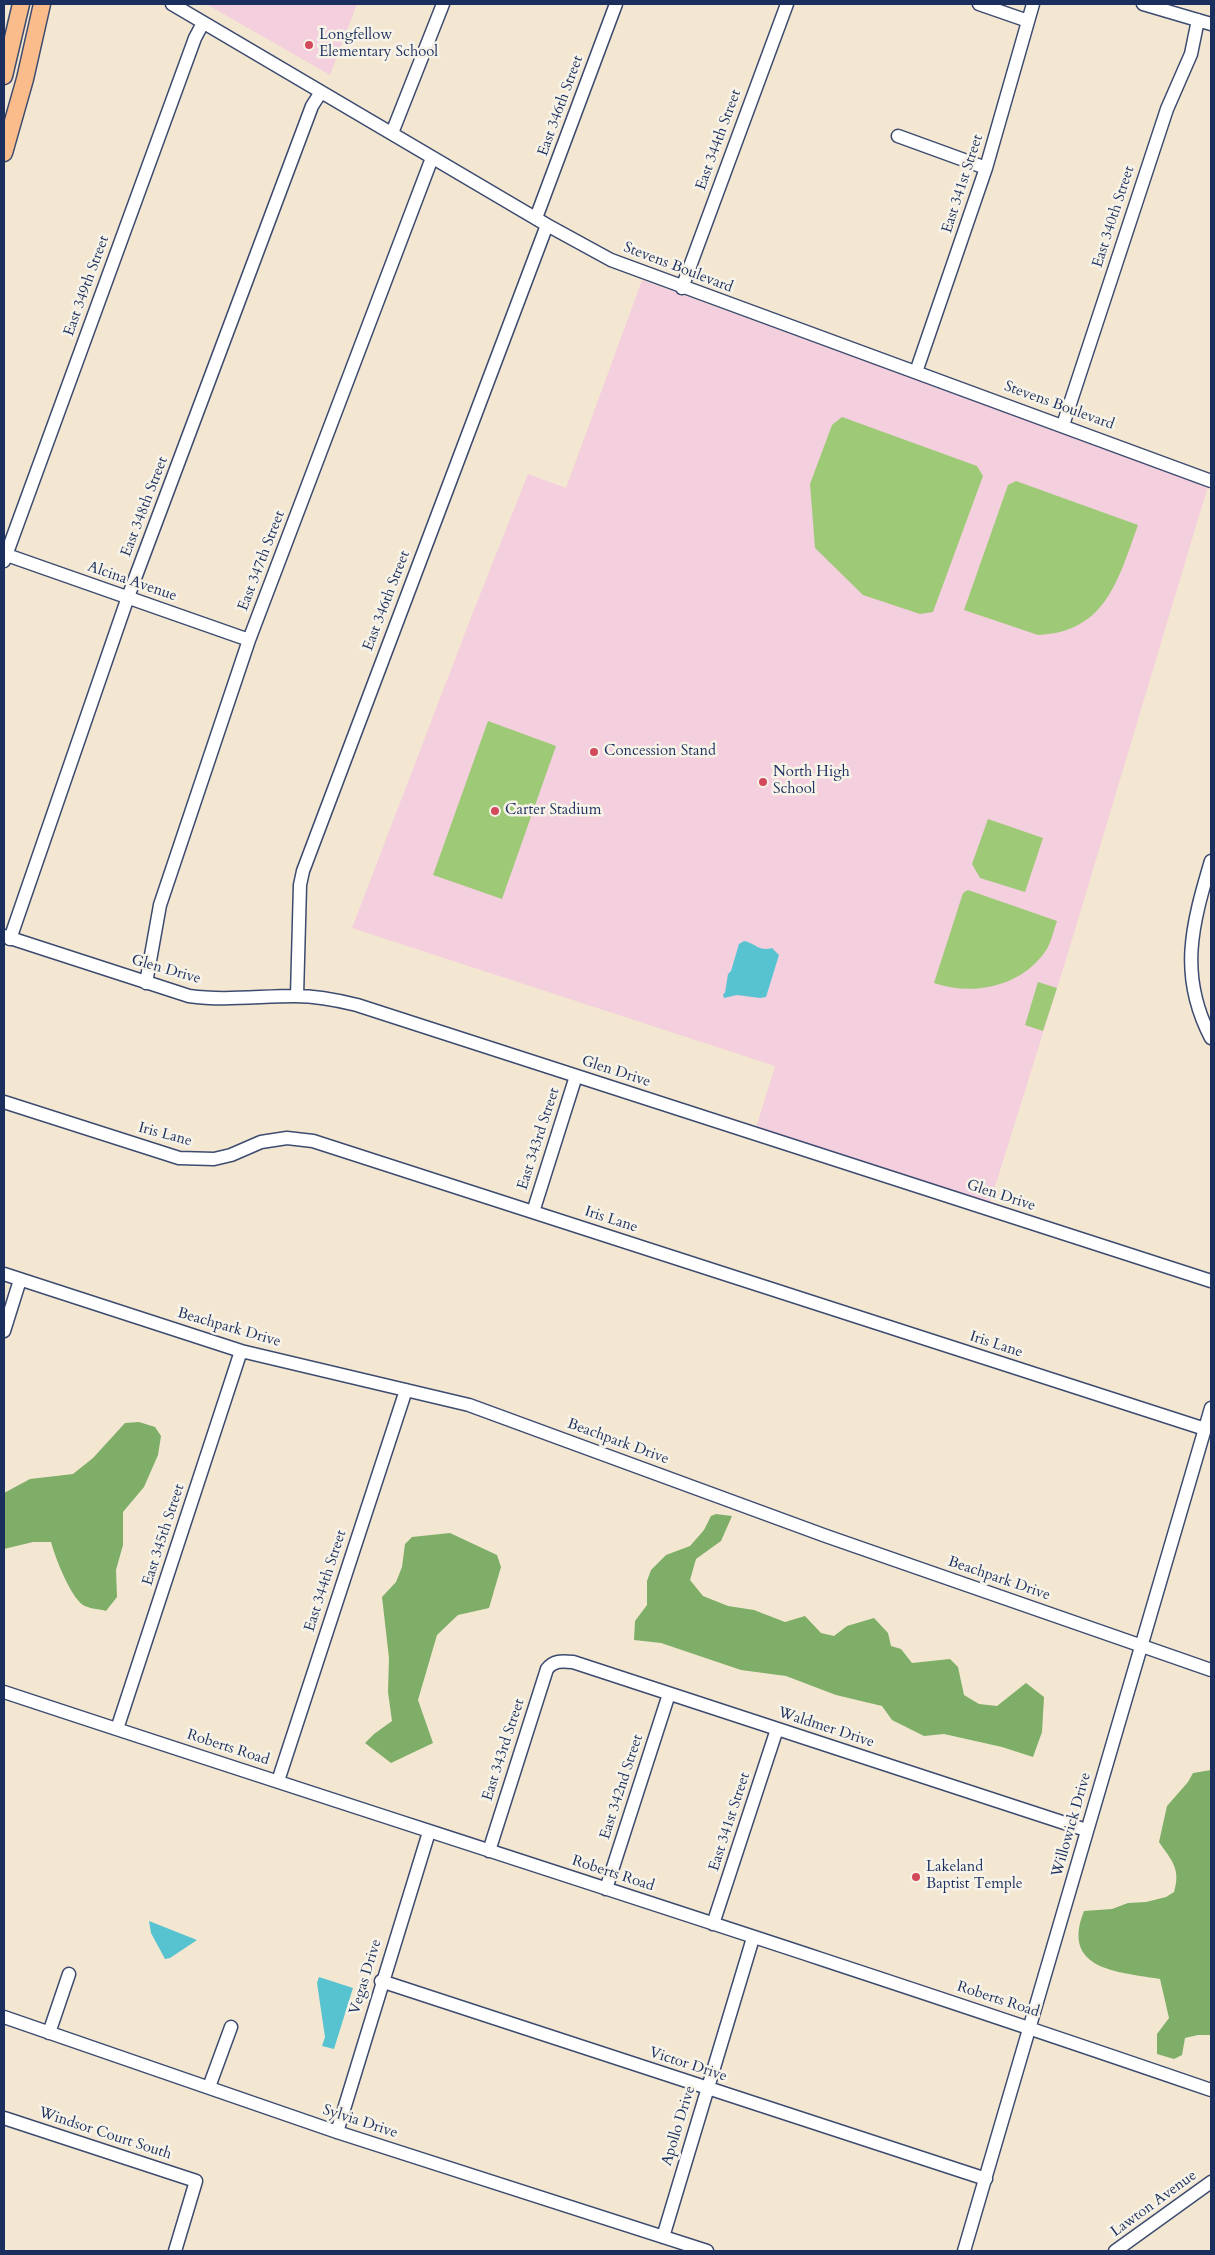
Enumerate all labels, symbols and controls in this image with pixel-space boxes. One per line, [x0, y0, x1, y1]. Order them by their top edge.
place label: Longfellow Elementary School [319, 27, 438, 62]
marker: Longfellow Elementary School [303, 39, 315, 51]
street label: East 346th Street [534, 53, 588, 159]
street label: East 344th Street [692, 87, 746, 193]
street label: East 341st Street [939, 133, 987, 235]
street label: East 340th Street [1089, 164, 1139, 270]
street label: East 349th Street [60, 233, 114, 339]
street label: Stevens Boulevard [621, 239, 735, 297]
street label: Stevens Boulevard [1002, 378, 1116, 434]
street label: East 348th Street [118, 454, 172, 560]
street label: East 347th Street [235, 508, 289, 614]
street label: East 346th Street [360, 548, 414, 654]
street label: Alcina Avenue [85, 558, 179, 606]
place label: Concession Stand [604, 743, 716, 761]
marker: Concession Stand [588, 746, 600, 758]
place label: North High School [773, 764, 850, 799]
marker: North High School [757, 776, 769, 788]
place label: Carter Stadium [505, 802, 601, 820]
marker: Carter Stadium [489, 805, 501, 817]
street label: Glen Drive [129, 952, 203, 988]
street label: Glen Drive [579, 1052, 653, 1092]
street label: East 343rd Street [514, 1086, 564, 1192]
street label: Iris Lane [136, 1119, 194, 1151]
street label: Glen Drive [964, 1176, 1038, 1216]
street label: Iris Lane [582, 1203, 640, 1237]
street label: Beachpark Drive [175, 1305, 283, 1351]
street label: Iris Lane [967, 1328, 1025, 1362]
street label: Beachpark Drive [565, 1415, 671, 1469]
street label: East 345th Street [139, 1482, 189, 1588]
street label: East 344th Street [301, 1528, 351, 1634]
street label: Beachpark Drive [946, 1553, 1052, 1605]
street label: East 343rd Street [479, 1697, 529, 1803]
street label: Waldmer Drive [776, 1704, 876, 1752]
street label: Roberts Road [185, 1726, 271, 1770]
street label: East 342nd Street [597, 1732, 647, 1842]
street label: East 341st Street [706, 1771, 754, 1873]
street label: Willowick Drive [1048, 1771, 1096, 1879]
street label: Roberts Road [570, 1852, 656, 1896]
place label: Lakeland Baptist Temple [926, 1859, 1023, 1894]
marker: Lakeland Baptist Temple [910, 1871, 922, 1883]
street label: Vegas Drive [346, 1937, 386, 2017]
street label: Roberts Road [955, 1978, 1041, 2022]
street label: Victor Drive [647, 2044, 729, 2086]
street label: Apollo Drive [658, 2084, 700, 2168]
street label: Sylvia Drive [320, 2101, 400, 2143]
street label: Windsor Court South [36, 2104, 174, 2164]
street label: Lawton Avenue [1108, 2167, 1200, 2241]

